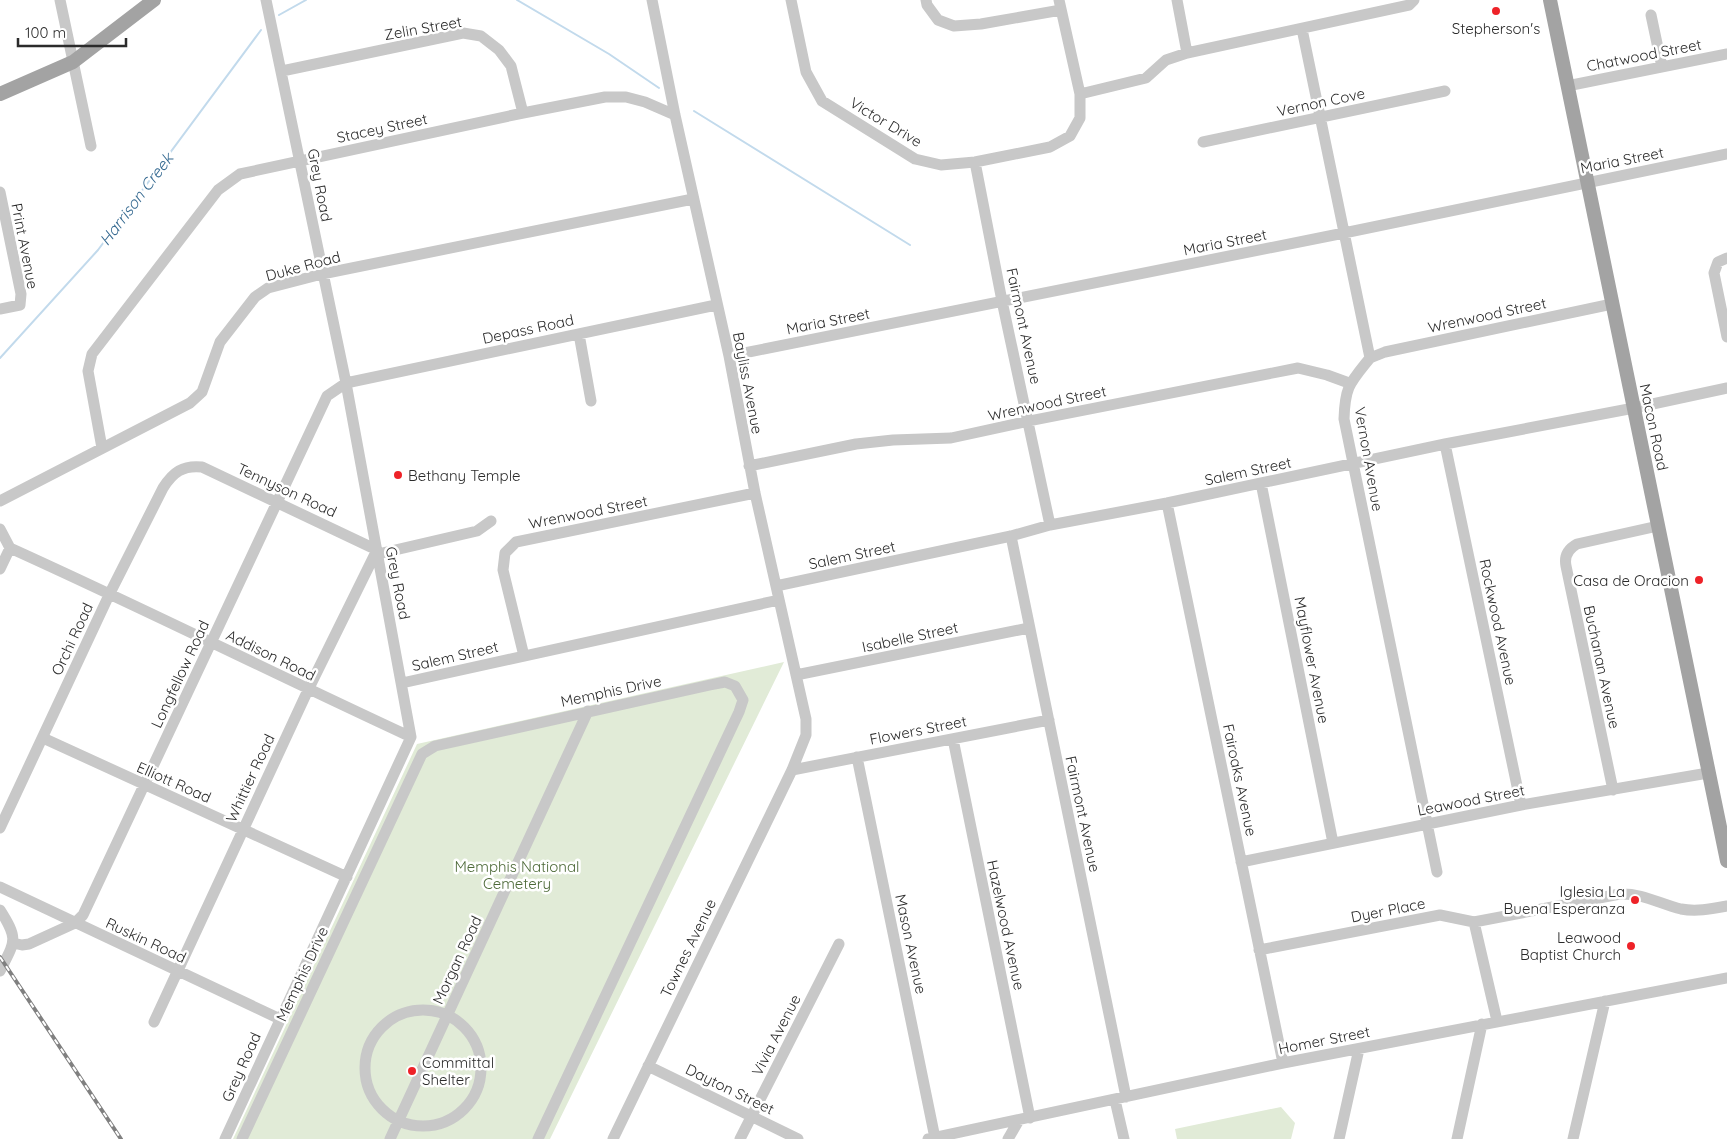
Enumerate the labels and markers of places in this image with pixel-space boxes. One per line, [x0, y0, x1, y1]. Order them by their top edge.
marker: Stepherson's [1490, 5, 1502, 17]
place label: Stepherson's [1452, 19, 1540, 38]
place label: Bethany Temple [408, 466, 520, 485]
marker: Bethany Temple [392, 469, 404, 481]
place label: Casa de Oracion [1573, 571, 1689, 590]
marker: Casa de Oracion [1693, 574, 1705, 586]
place label: Iglesia La Buena Esperanza [1504, 882, 1625, 918]
marker: Iglesia La Buena Esperanza [1629, 894, 1641, 906]
place label: Leawood Baptist Church [1520, 928, 1621, 964]
marker: Leawood Baptist Church [1625, 940, 1637, 952]
place label: Committal Shelter [422, 1053, 494, 1089]
marker: Committal Shelter [406, 1065, 418, 1077]

